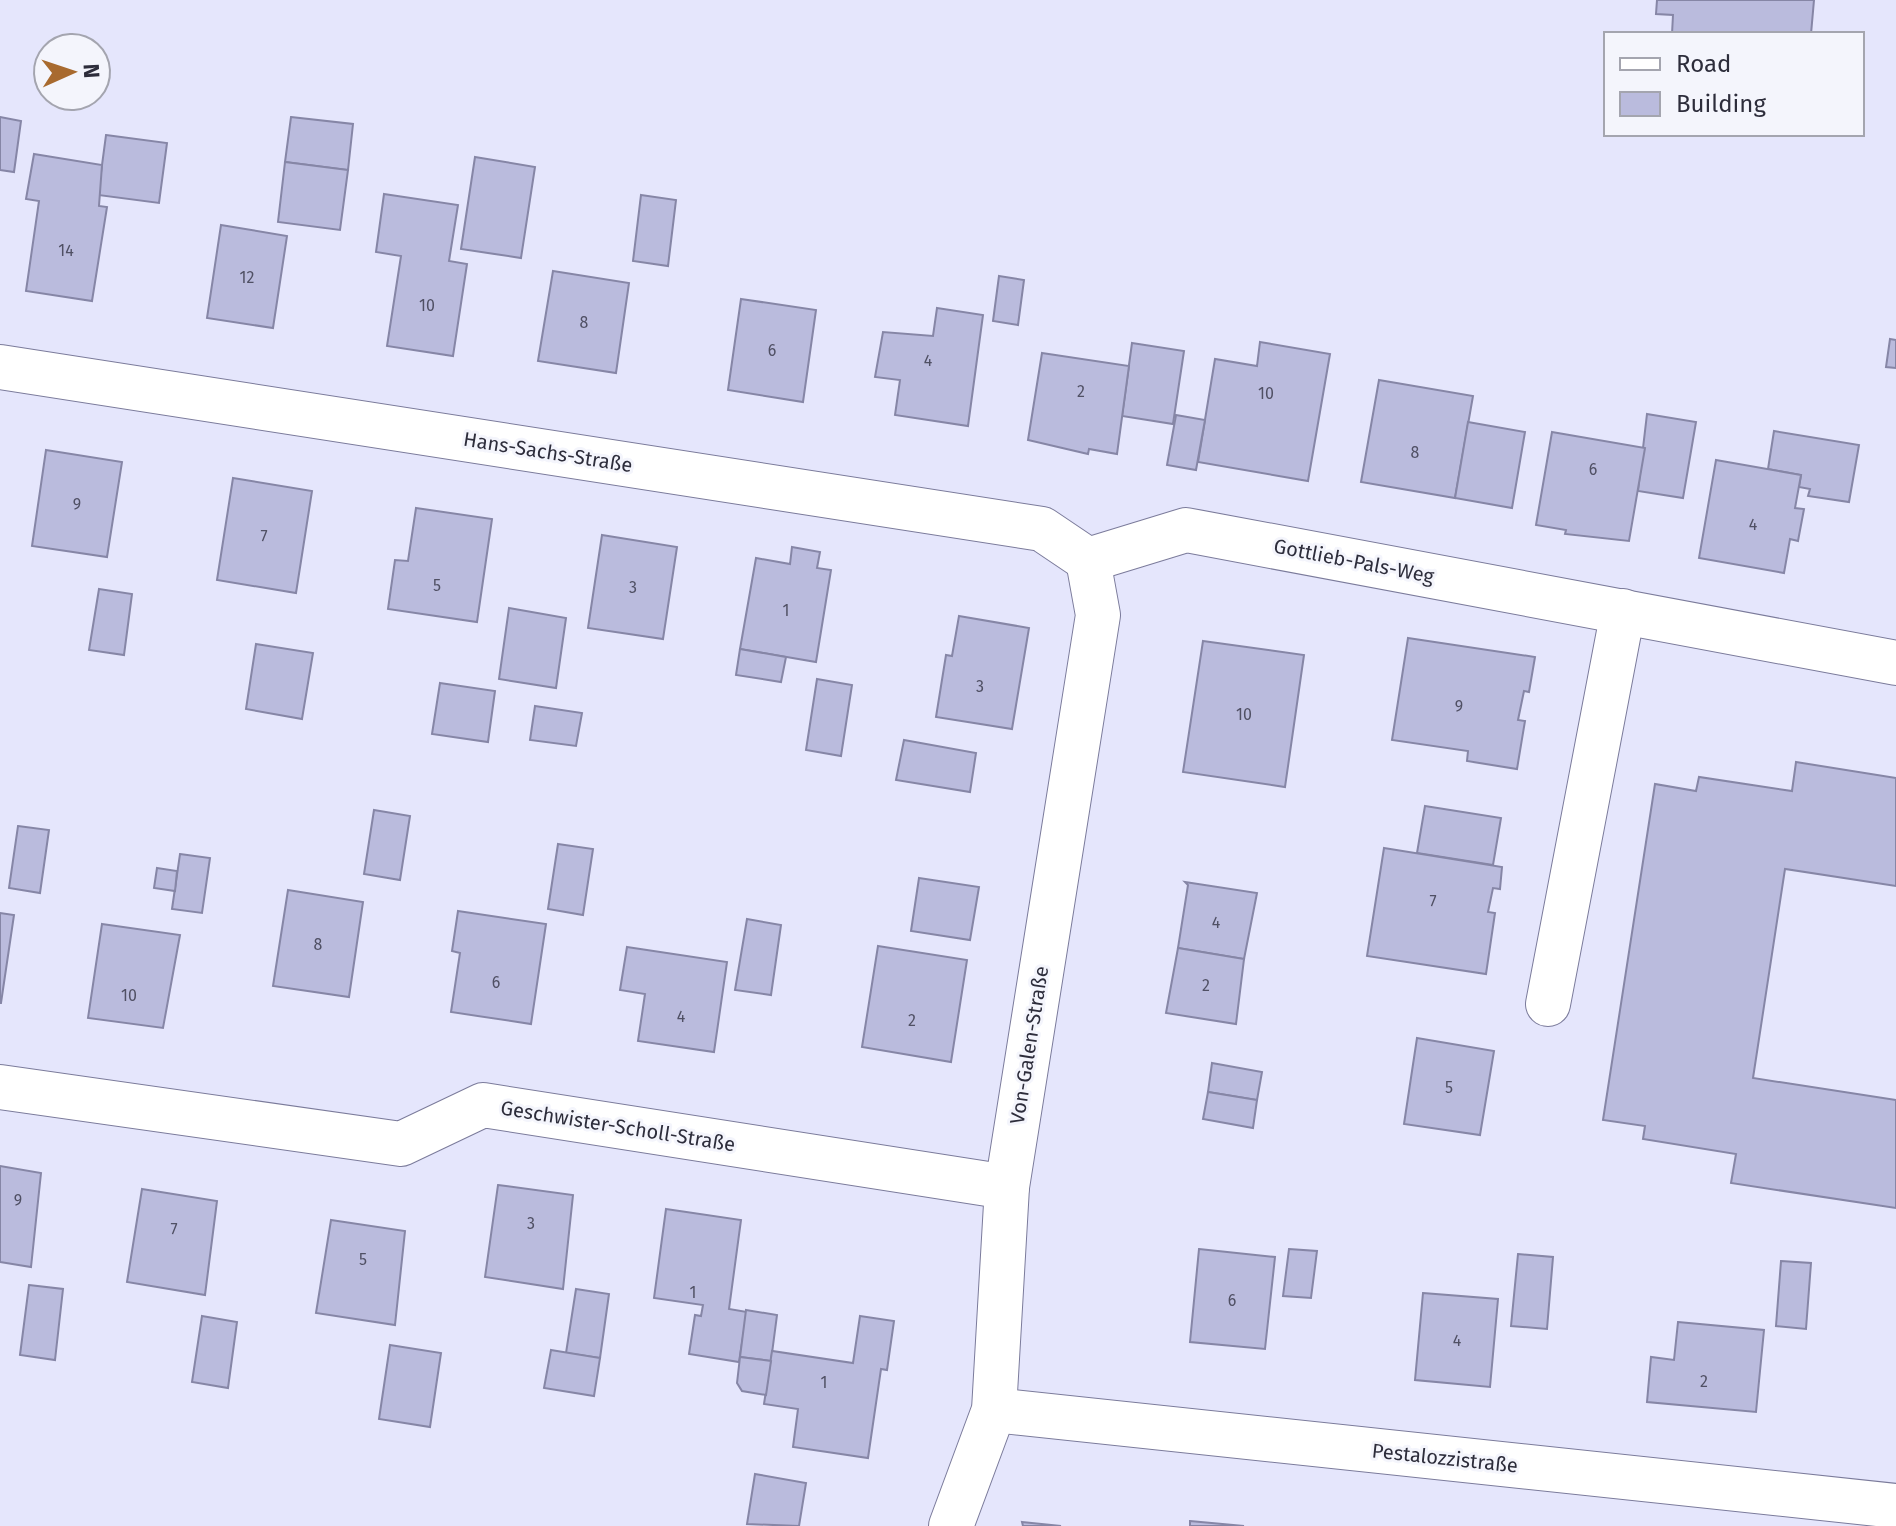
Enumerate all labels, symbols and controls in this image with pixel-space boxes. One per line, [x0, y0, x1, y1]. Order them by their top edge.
north arrow [32, 32, 112, 112]
legend [1604, 32, 1864, 136]
text: Road [1676, 50, 1731, 78]
text: N [78, 63, 105, 79]
text: Building [1676, 90, 1766, 118]
house number: 14 [58, 241, 74, 260]
house number: 12 [240, 268, 254, 287]
house number: 10 [419, 296, 435, 315]
house number: 8 [580, 313, 589, 332]
house number: 6 [768, 341, 776, 360]
house number: 4 [924, 351, 933, 370]
house number: 2 [1077, 382, 1085, 401]
house number: 10 [1258, 384, 1274, 403]
street label: Hans-Sachs-Straße [462, 427, 634, 477]
house number: 8 [1411, 443, 1420, 462]
house number: 6 [1589, 460, 1597, 479]
house number: 9 [73, 495, 81, 514]
house number: 4 [1749, 515, 1758, 534]
house number: 7 [260, 527, 268, 546]
street label: Gottlieb-Pals-Weg [1272, 534, 1437, 588]
house number: 5 [433, 576, 441, 595]
house number: 3 [629, 578, 637, 597]
house number: 1 [783, 601, 789, 620]
house number: 3 [976, 677, 984, 696]
house number: 9 [1455, 697, 1463, 716]
house number: 10 [1236, 705, 1252, 724]
house number: 7 [1429, 892, 1437, 911]
house number: 4 [1212, 913, 1221, 932]
house number: 8 [314, 935, 323, 954]
street label: Von-Galen-Straße [1005, 964, 1053, 1126]
house number: 6 [492, 973, 500, 992]
house number: 2 [1202, 976, 1210, 995]
house number: 10 [121, 986, 137, 1005]
house number: 4 [677, 1007, 686, 1026]
house number: 2 [908, 1011, 916, 1030]
house number: 5 [1445, 1078, 1453, 1097]
street label: Geschwister-Scholl-Straße [499, 1096, 737, 1156]
house number: 9 [14, 1191, 22, 1210]
house number: 3 [527, 1214, 535, 1233]
house number: 7 [170, 1220, 178, 1239]
house number: 5 [359, 1250, 367, 1269]
house number: 1 [690, 1283, 696, 1302]
house number: 6 [1228, 1291, 1236, 1310]
house number: 4 [1453, 1331, 1462, 1350]
house number: 2 [1700, 1372, 1708, 1391]
house number: 1 [821, 1373, 827, 1392]
street label: Pestalozzistraße [1371, 1438, 1519, 1478]

